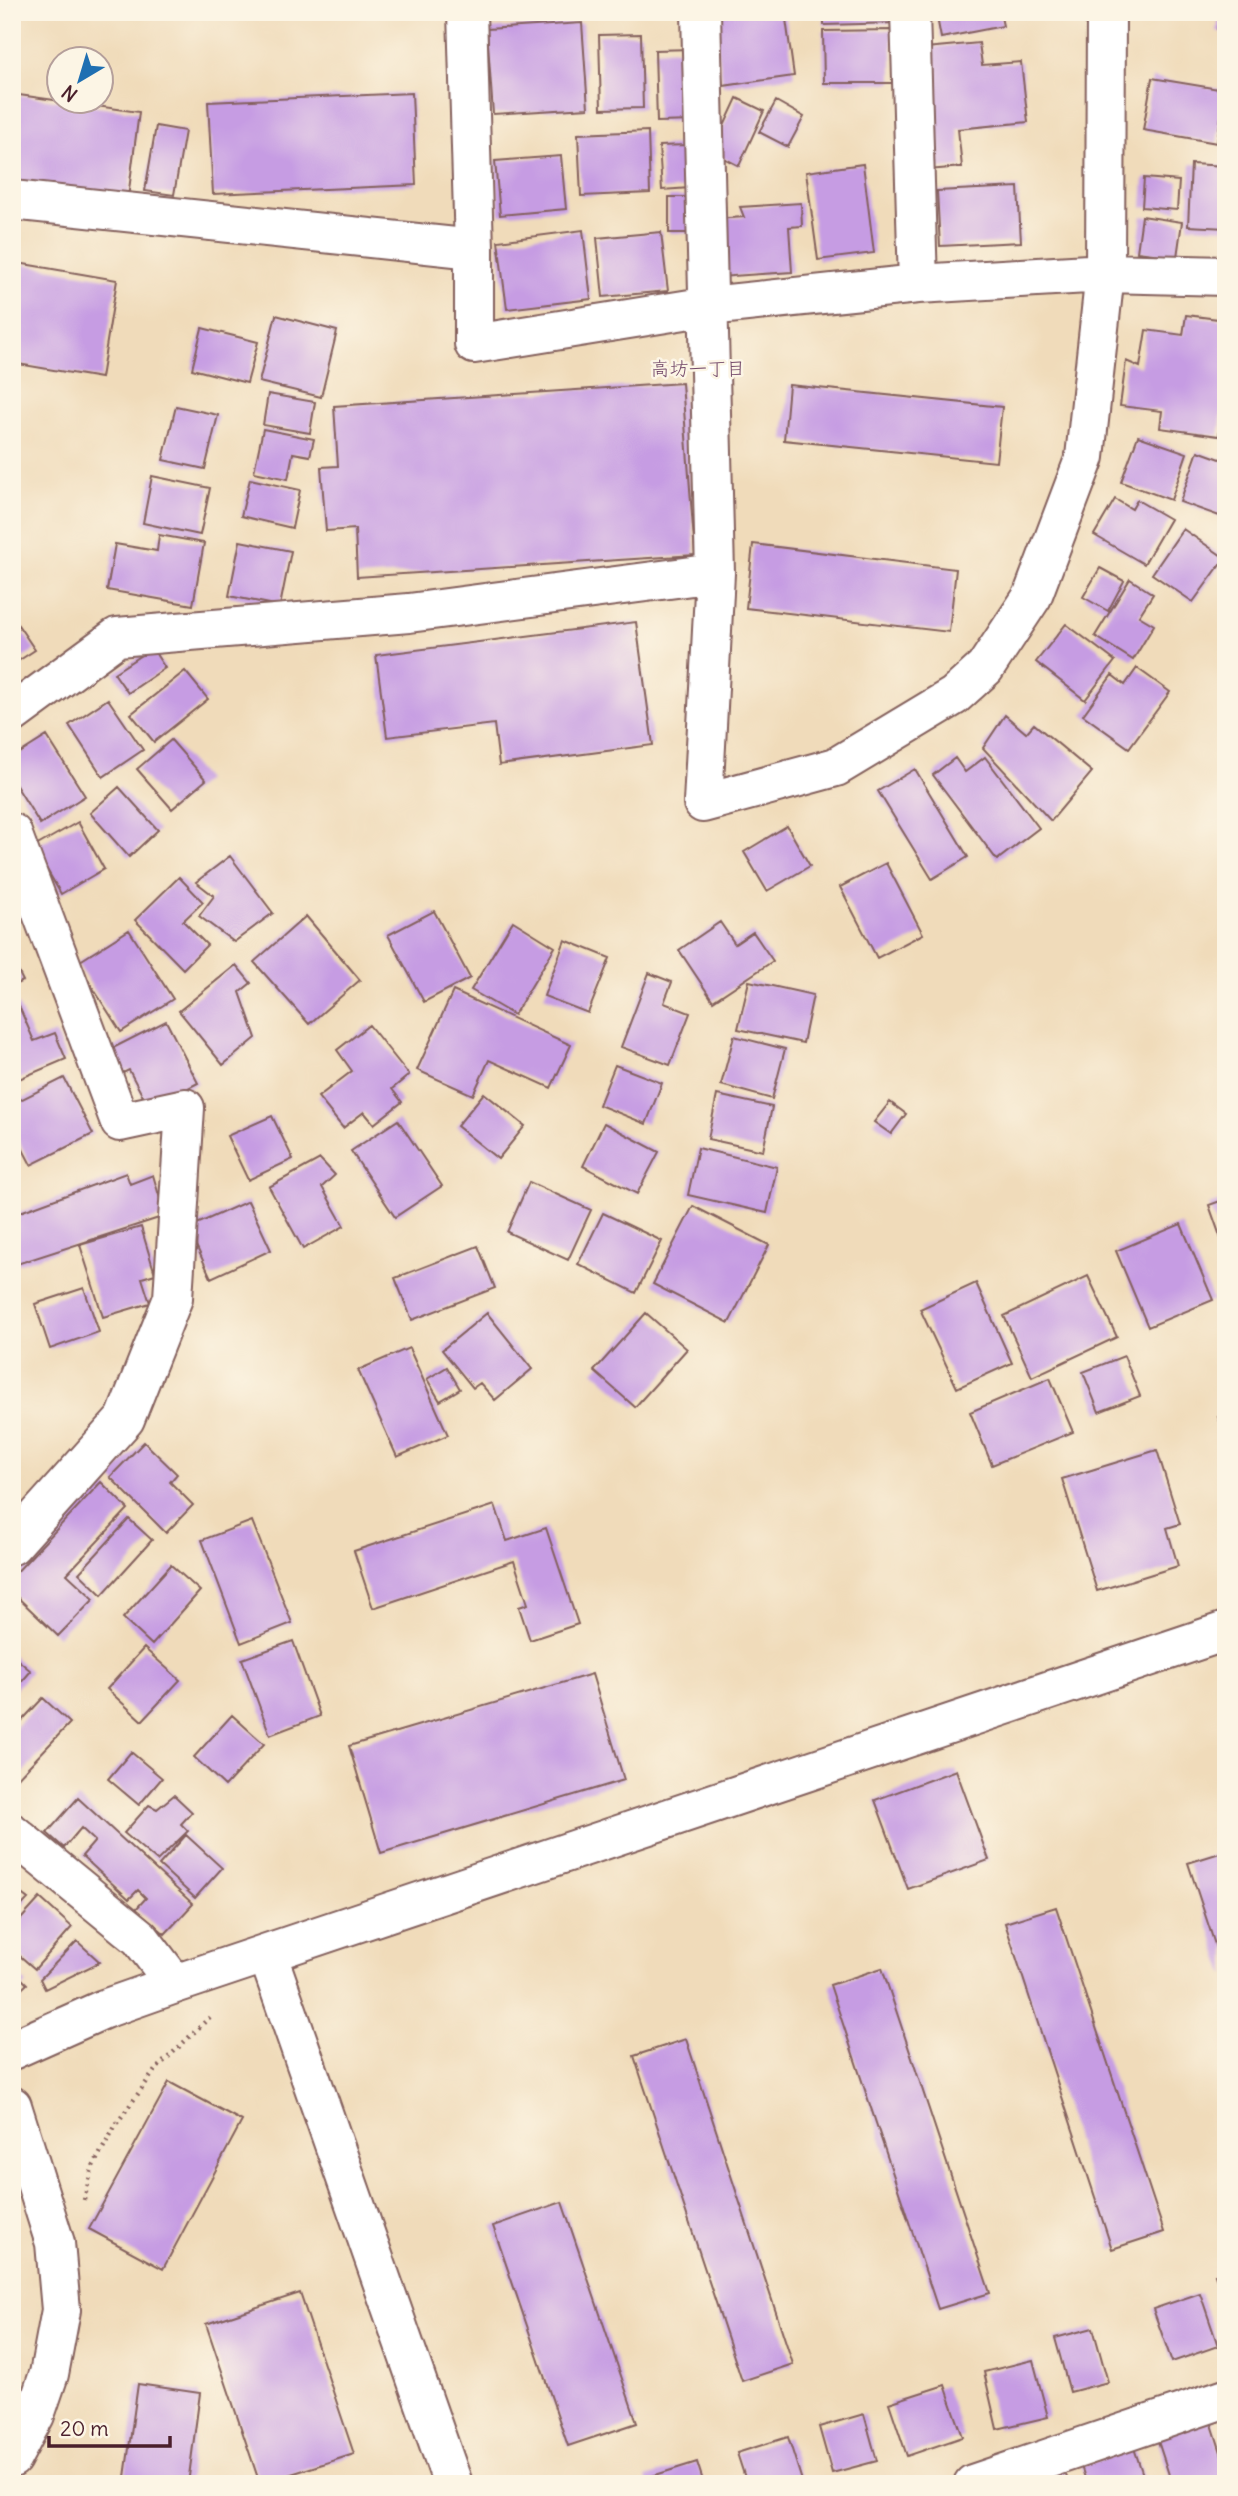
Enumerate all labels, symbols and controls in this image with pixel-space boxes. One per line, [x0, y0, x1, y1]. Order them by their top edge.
north arrow [46, 46, 116, 116]
text: N [57, 80, 82, 107]
district label: 高坊一丁目 [650, 356, 746, 380]
scale bar [49, 2405, 170, 2449]
text: 20 m [60, 2415, 109, 2442]

